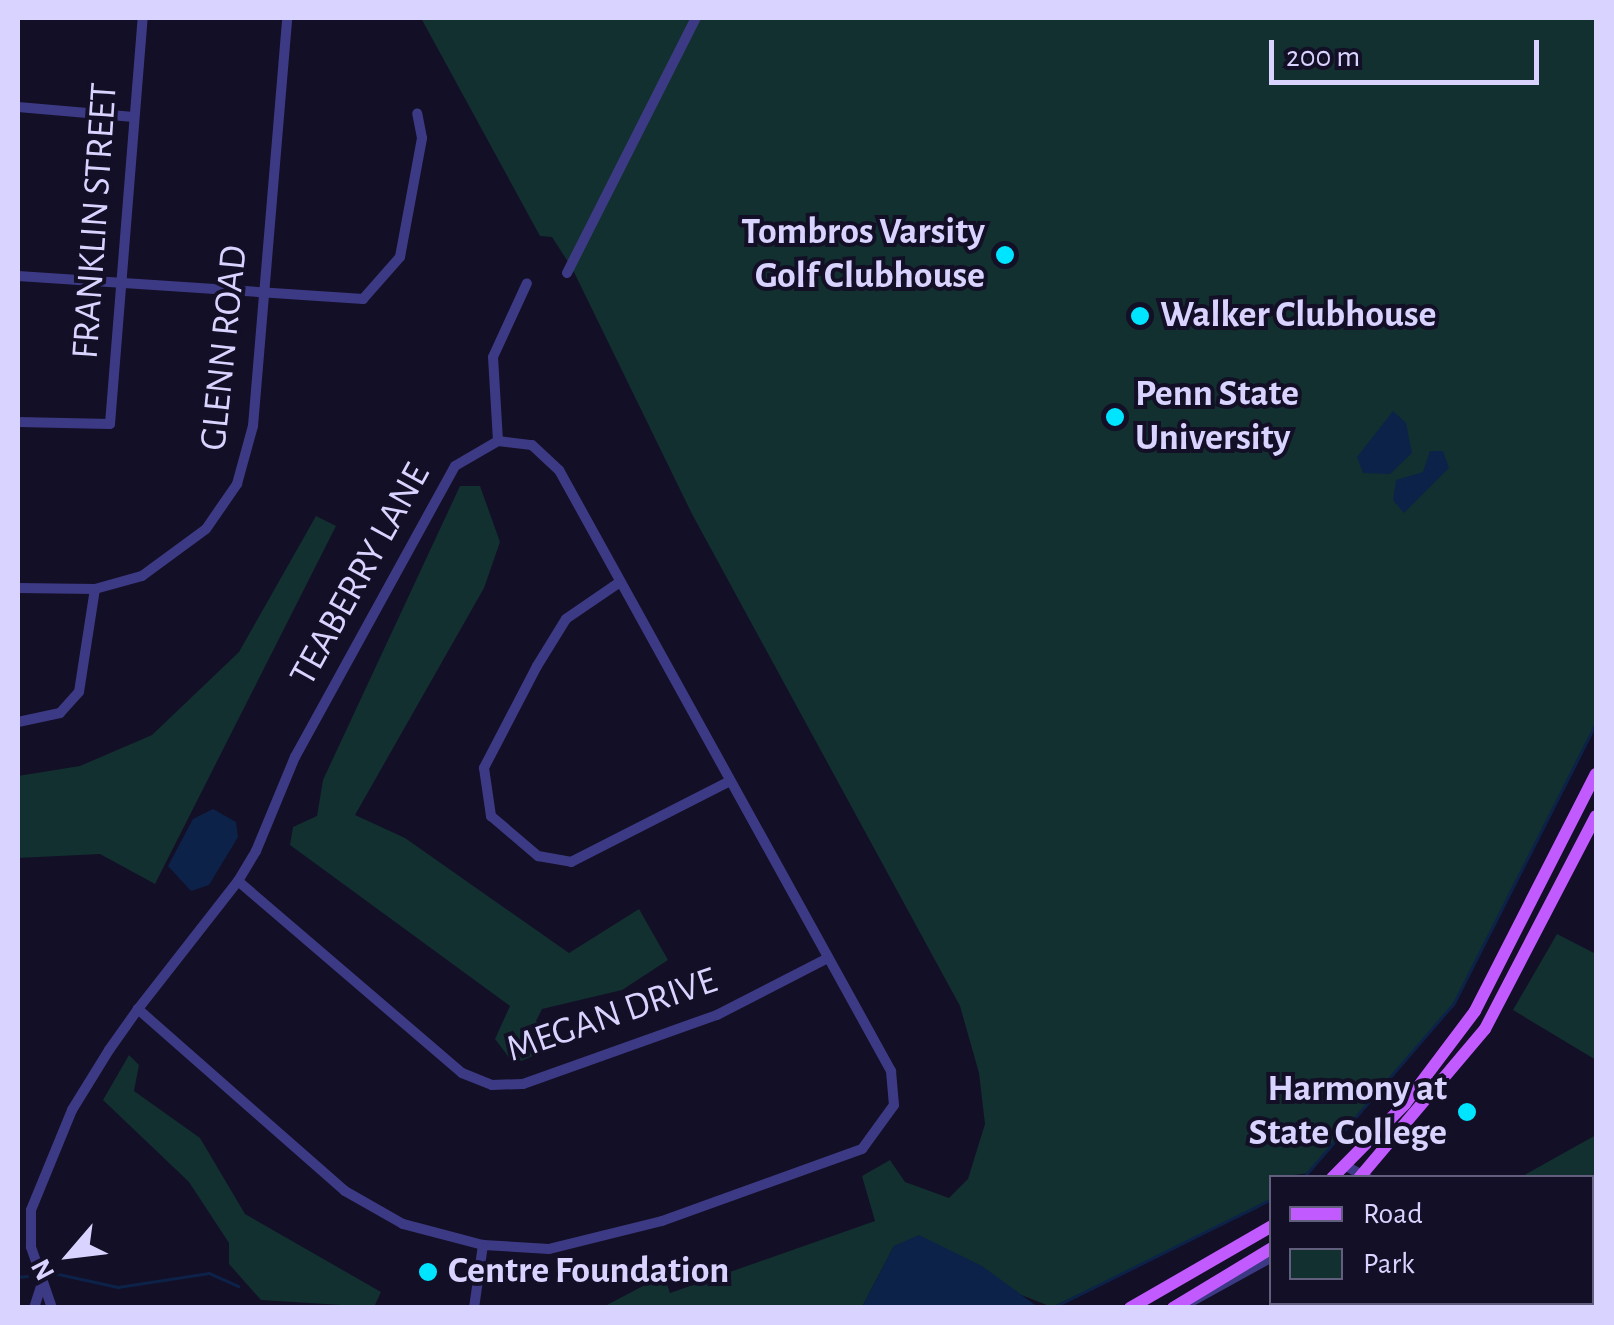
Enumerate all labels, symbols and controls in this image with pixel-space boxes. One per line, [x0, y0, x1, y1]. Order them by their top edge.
scale bar [1274, 20, 1544, 82]
text: 200 m [1286, 42, 1360, 72]
street label: FRANKLIN STREET [64, 81, 128, 361]
place label: Tombros Varsity Golf Clubhouse [741, 210, 985, 300]
street label: GLENN ROAD [192, 243, 258, 453]
marker: Tombros Varsity Golf Clubhouse [994, 244, 1016, 266]
place label: Walker Clubhouse [1160, 293, 1436, 339]
marker: Walker Clubhouse [1129, 305, 1151, 327]
place label: Penn State University [1135, 372, 1299, 462]
marker: Penn State University [1104, 406, 1126, 428]
street label: TEABERRY LANE [281, 456, 441, 694]
street label: MEGAN DRIVE [501, 959, 723, 1073]
place label: Harmony at State College [1249, 1067, 1447, 1156]
marker: Harmony at State College [1456, 1101, 1478, 1123]
legend [1269, 1175, 1594, 1305]
text: Road [1363, 1199, 1423, 1229]
north arrow [20, 1205, 120, 1305]
place label: Centre Foundation [448, 1249, 729, 1295]
text: Park [1363, 1249, 1415, 1279]
text: N [27, 1254, 60, 1284]
marker: Centre Foundation [417, 1261, 439, 1283]

